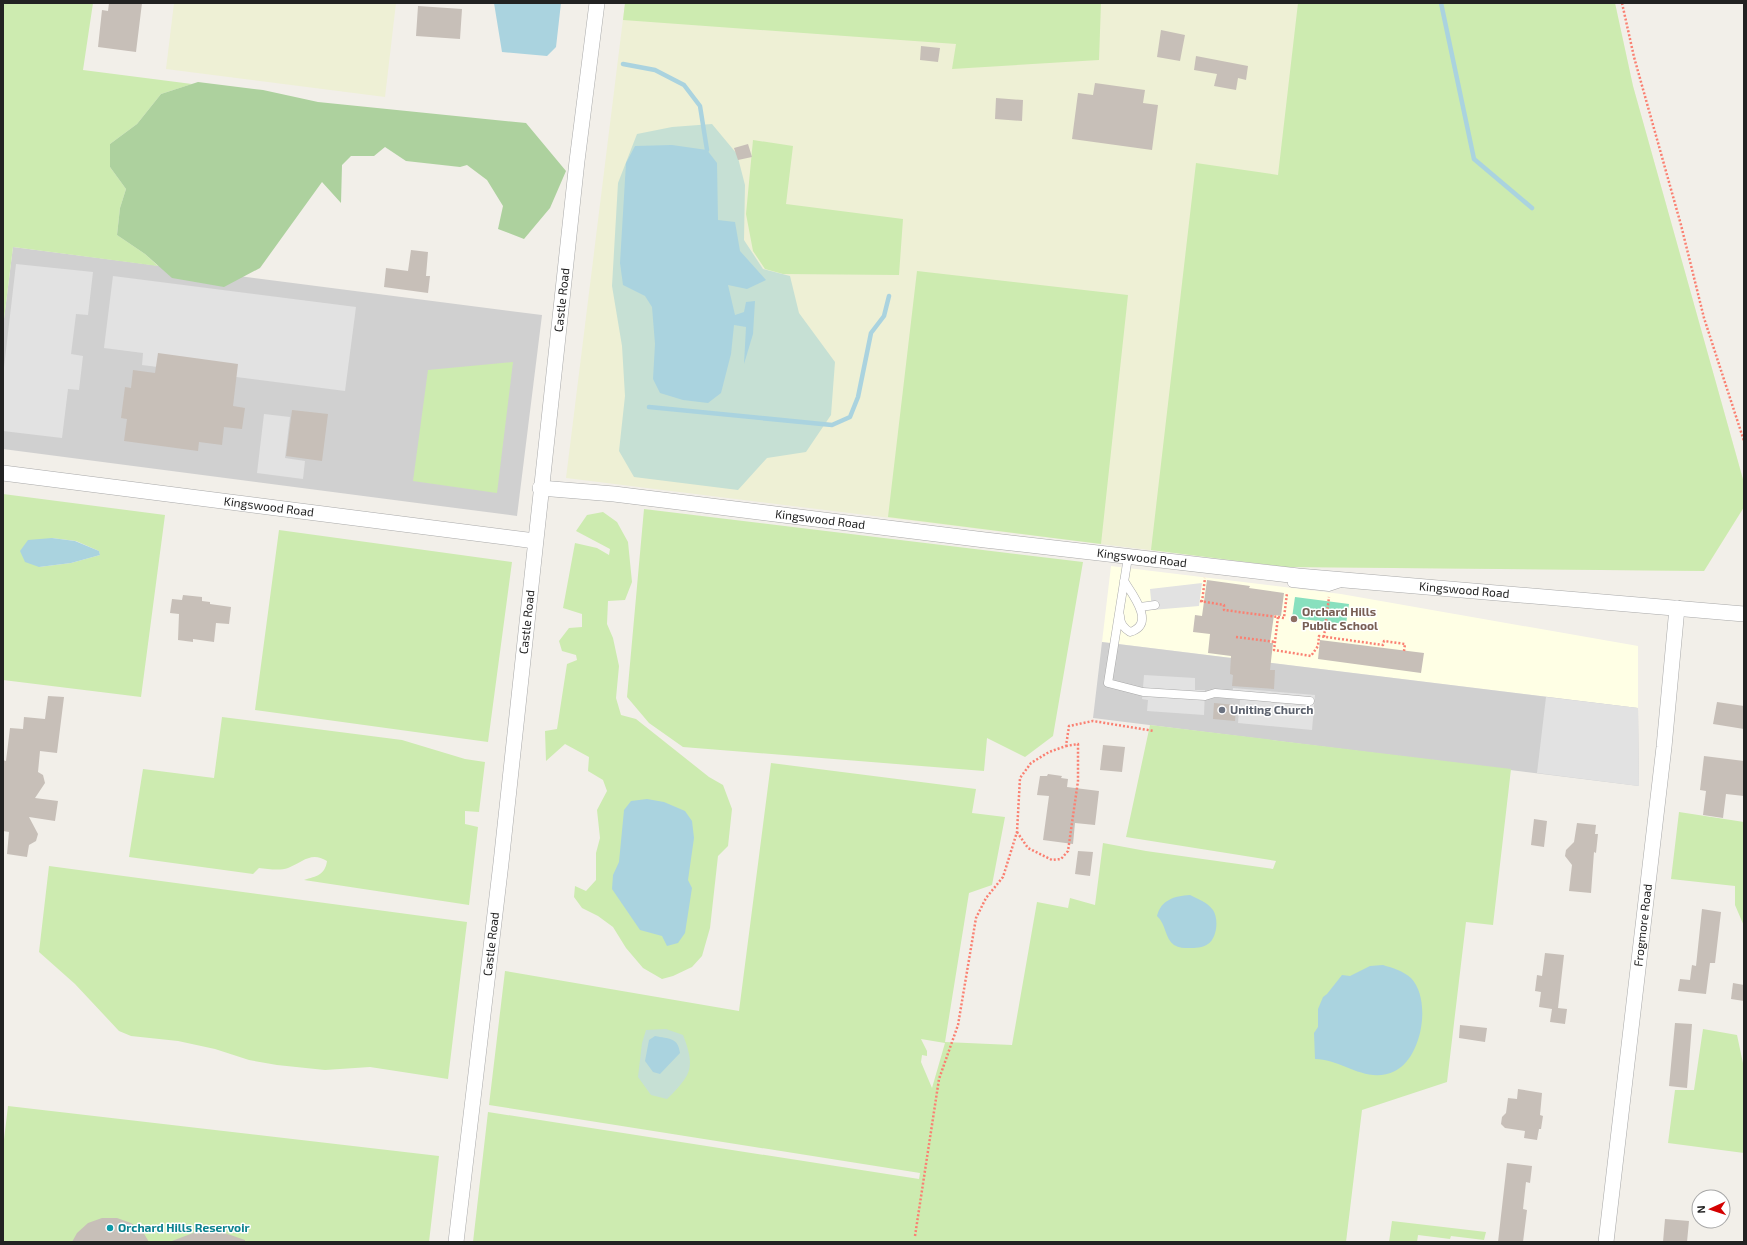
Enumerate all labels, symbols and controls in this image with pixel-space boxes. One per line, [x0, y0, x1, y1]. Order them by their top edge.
street label: Castle Road [551, 267, 571, 333]
street label: Kingswood Road [223, 493, 315, 519]
street label: Kingswood Road [774, 506, 866, 531]
street label: Kingswood Road [1096, 545, 1188, 569]
street label: Kingswood Road [1419, 578, 1510, 600]
street label: Castle Road [516, 589, 537, 655]
place label: Orchard Hills Public School [1302, 604, 1378, 632]
marker: Orchard Hills Public School [1289, 614, 1299, 624]
place label: Uniting Church [1230, 702, 1314, 716]
marker: Uniting Church [1217, 705, 1227, 715]
street label: Frogmore Road [1630, 883, 1654, 967]
street label: Castle Road [480, 911, 501, 977]
north arrow [1691, 1189, 1731, 1229]
text: N [1694, 1205, 1707, 1214]
place label: Orchard Hills Reservoir [118, 1220, 250, 1234]
marker: Orchard Hills Reservoir [105, 1223, 115, 1233]

